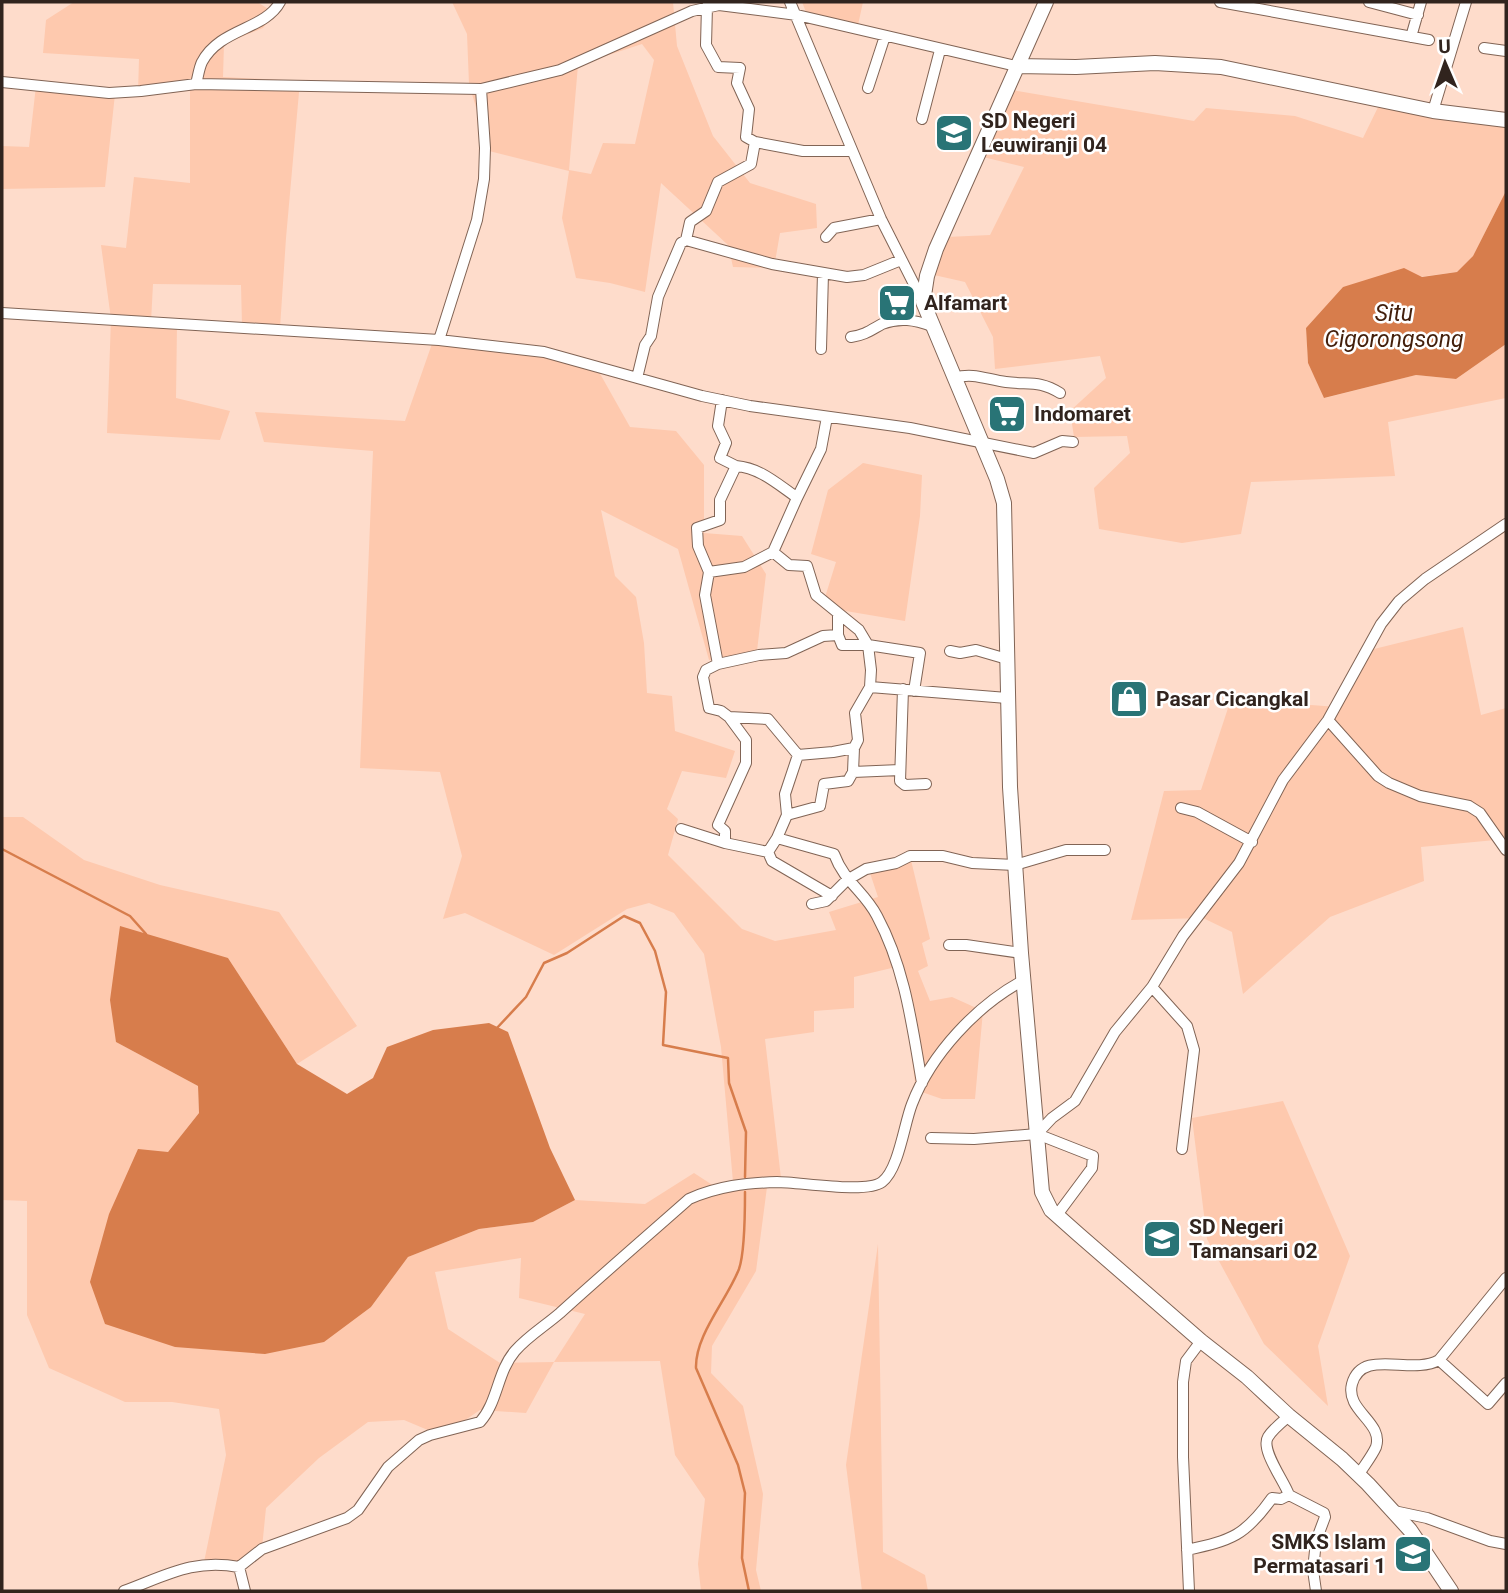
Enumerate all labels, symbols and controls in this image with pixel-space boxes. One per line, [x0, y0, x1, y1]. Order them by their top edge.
north arrow [1410, 28, 1480, 98]
text: U [1438, 35, 1451, 58]
place label: SD Negeri Leuwiranji 04 [981, 109, 1107, 157]
school or university icon: SD Negeri Leuwiranji 04 [933, 112, 975, 154]
supermarket icon: Alfamart [876, 282, 918, 324]
place label: Alfamart [924, 291, 1007, 315]
water label: Situ Cigorongsong [1324, 300, 1464, 353]
supermarket icon: Indomaret [986, 393, 1028, 435]
place label: Indomaret [1034, 402, 1131, 426]
shop icon: Pasar Cicangkal [1108, 678, 1150, 720]
place label: Pasar Cicangkal [1156, 687, 1309, 711]
place label: SD Negeri Tamansari 02 [1189, 1215, 1318, 1263]
school or university icon: SD Negeri Tamansari 02 [1141, 1218, 1183, 1260]
place label: SMKS Islam Permatasari 1 [1253, 1530, 1386, 1578]
school or university icon: SMKS Islam Permatasari 1 [1392, 1533, 1434, 1575]

